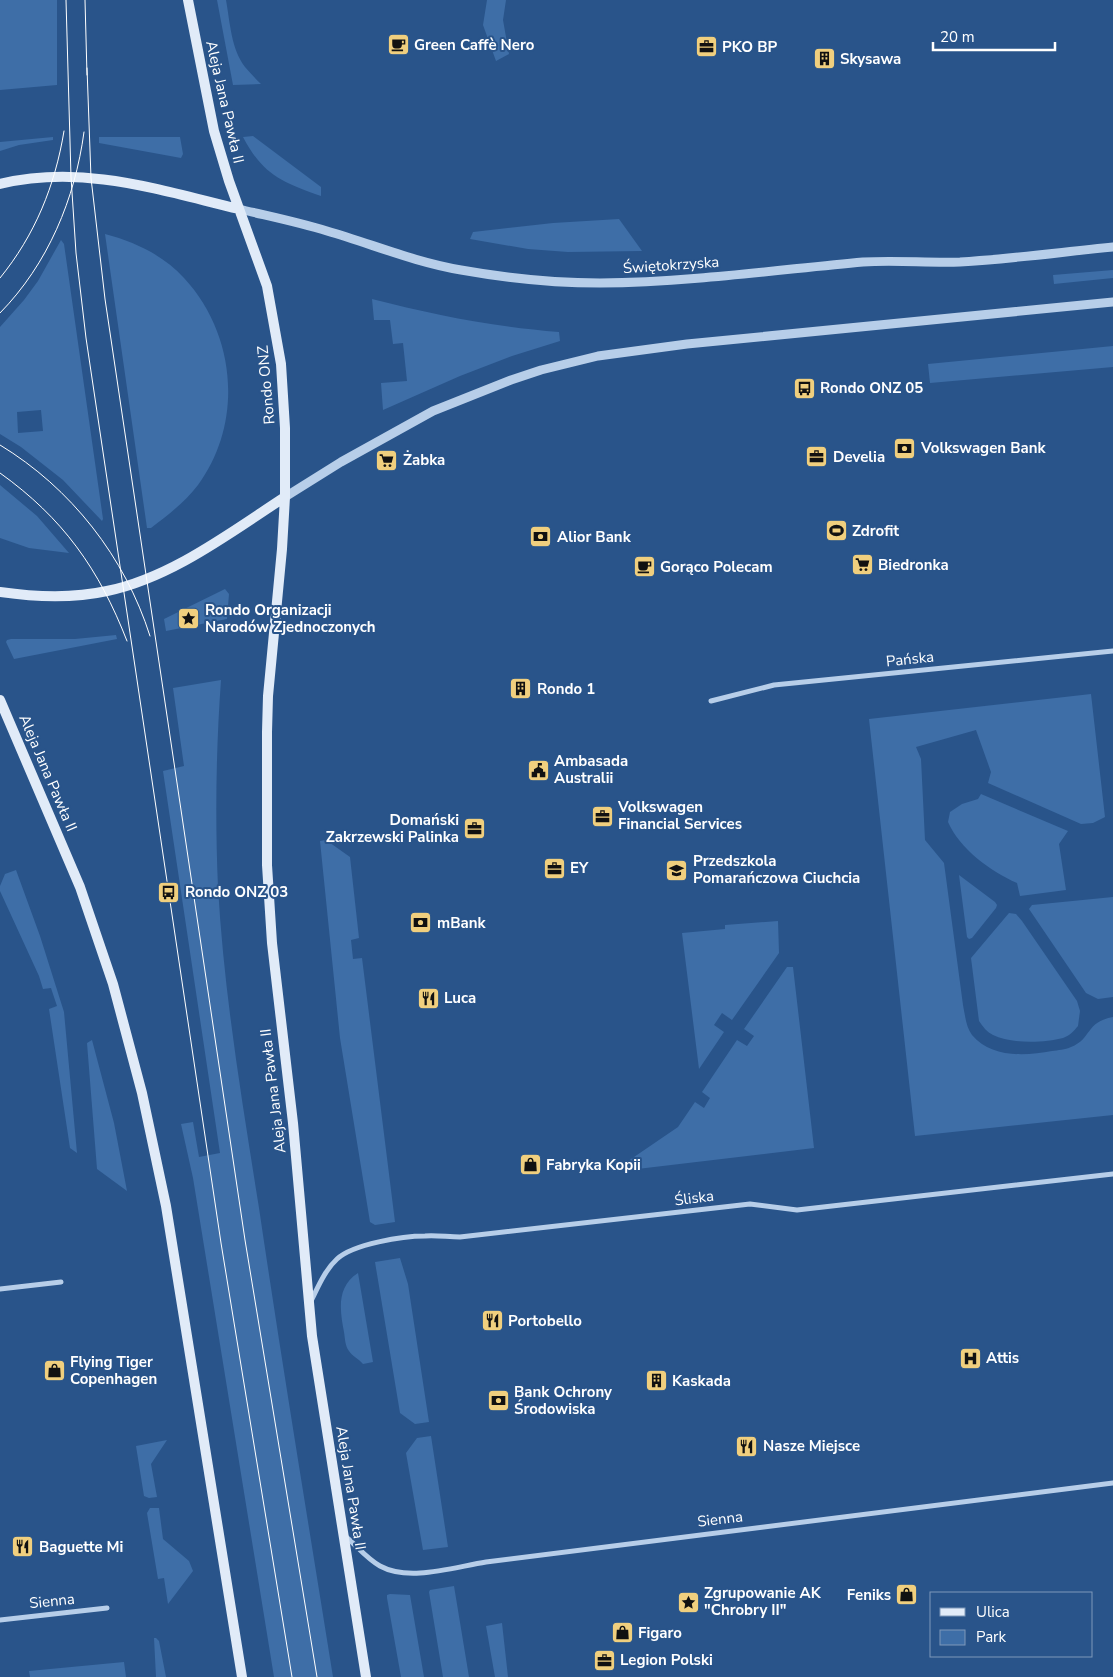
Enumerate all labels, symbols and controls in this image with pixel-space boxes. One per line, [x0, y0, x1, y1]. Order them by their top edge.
scale bar [933, 20, 1056, 52]
text: 20 m [940, 27, 975, 47]
cafe icon: Green Caffè Nero [386, 33, 410, 57]
place label: Green Caffè Nero [414, 35, 535, 55]
office icon: PKO BP [694, 35, 718, 59]
place label: PKO BP [722, 37, 777, 57]
street label: Aleja Jana Pawła II [201, 39, 249, 165]
building icon: Skysawa [812, 47, 836, 71]
place label: Skysawa [840, 49, 901, 69]
street label: Świętokrzyska [622, 251, 720, 278]
street label: Rondo ONZ [253, 345, 279, 425]
bus stop icon: Rondo ONZ 05 [792, 376, 816, 400]
place label: Rondo ONZ 05 [820, 378, 923, 398]
bank icon: Volkswagen Bank [893, 436, 917, 460]
place label: Volkswagen Bank [920, 438, 1046, 458]
office icon: Develia [805, 445, 829, 469]
place label: Develia [833, 447, 885, 467]
supermarket icon: Żabka [375, 448, 399, 472]
place label: Żabka [403, 450, 445, 470]
sports icon: Zdrofit [824, 519, 848, 543]
place label: Zdrofit [852, 521, 899, 541]
bank icon: Alior Bank [529, 525, 553, 549]
place label: Alior Bank [557, 527, 632, 547]
supermarket icon: Biedronka [850, 553, 874, 577]
cafe icon: Gorąco Polecam [632, 555, 656, 579]
place label: Biedronka [878, 555, 949, 575]
place label: Gorąco Polecam [660, 557, 773, 577]
place label: Rondo Organizacji Narodów Zjednoczonych [205, 600, 376, 637]
place icon: Rondo Organizacji Narodów Zjednoczonych [177, 607, 201, 631]
street label: Pańska [885, 647, 935, 671]
building icon: Rondo 1 [509, 677, 533, 701]
place label: Rondo 1 [537, 679, 595, 699]
street label: Aleja Jana Pawła II [14, 711, 82, 835]
place label: Ambasada Australii [554, 751, 628, 788]
public building icon: Ambasada Australii [526, 758, 550, 782]
place label: Volkswagen Financial Services [617, 797, 742, 834]
office icon: Volkswagen Financial Services [590, 804, 614, 828]
place label: Domański Zakrzewski Palinka [326, 810, 459, 847]
office icon: Domański Zakrzewski Palinka [463, 817, 487, 841]
place label: Przedszkola Pomarańczowa Ciuchcia [693, 851, 860, 888]
office icon: EY [542, 856, 566, 880]
place label: EY [570, 858, 589, 878]
school or university icon: Przedszkola Pomarańczowa Ciuchcia [665, 858, 689, 882]
bus stop icon: Rondo ONZ 03 [157, 880, 181, 904]
place label: Rondo ONZ 03 [185, 882, 288, 902]
bank icon: mBank [409, 911, 433, 935]
place label: mBank [437, 913, 486, 933]
restaurant icon: Luca [416, 986, 440, 1010]
place label: Luca [444, 988, 476, 1008]
street label: Aleja Jana Pawła II [255, 1028, 291, 1154]
shop icon: Fabryka Kopii [518, 1153, 542, 1177]
place label: Fabryka Kopii [546, 1155, 641, 1175]
street label: Śliska [673, 1185, 715, 1210]
restaurant icon: Portobello [480, 1309, 504, 1333]
place label: Portobello [508, 1311, 582, 1331]
hospital icon: Attis [958, 1346, 982, 1370]
place label: Attis [986, 1348, 1019, 1368]
place label: Flying Tiger Copenhagen [70, 1352, 157, 1389]
shop icon: Flying Tiger Copenhagen [42, 1359, 66, 1383]
building icon: Kaskada [644, 1369, 668, 1393]
place label: Kaskada [672, 1371, 731, 1391]
place label: Bank Ochrony Środowiska [514, 1382, 612, 1419]
bank icon: Bank Ochrony Środowiska [486, 1389, 510, 1413]
street label: Aleja Jana Pawła II [331, 1425, 371, 1551]
restaurant icon: Nasze Miejsce [735, 1434, 759, 1458]
place label: Nasze Miejsce [763, 1436, 860, 1456]
street label: Sienna [696, 1506, 744, 1532]
restaurant icon: Baguette Mi [11, 1535, 35, 1559]
place label: Baguette Mi [39, 1537, 123, 1557]
place label: Zgrupowanie AK "Chrobry II" [704, 1583, 822, 1620]
shop icon: Feniks [895, 1583, 919, 1607]
place label: Feniks [847, 1585, 891, 1605]
street label: Sienna [28, 1589, 76, 1613]
place icon: Zgrupowanie AK "Chrobry II" [676, 1590, 700, 1614]
legend [930, 1592, 1093, 1657]
text: Ulica [976, 1602, 1010, 1622]
shop icon: Figaro [610, 1621, 634, 1645]
place label: Figaro [638, 1623, 682, 1643]
text: Park [976, 1627, 1006, 1647]
office icon: Legion Polski [592, 1648, 616, 1672]
place label: Legion Polski [620, 1650, 713, 1670]

